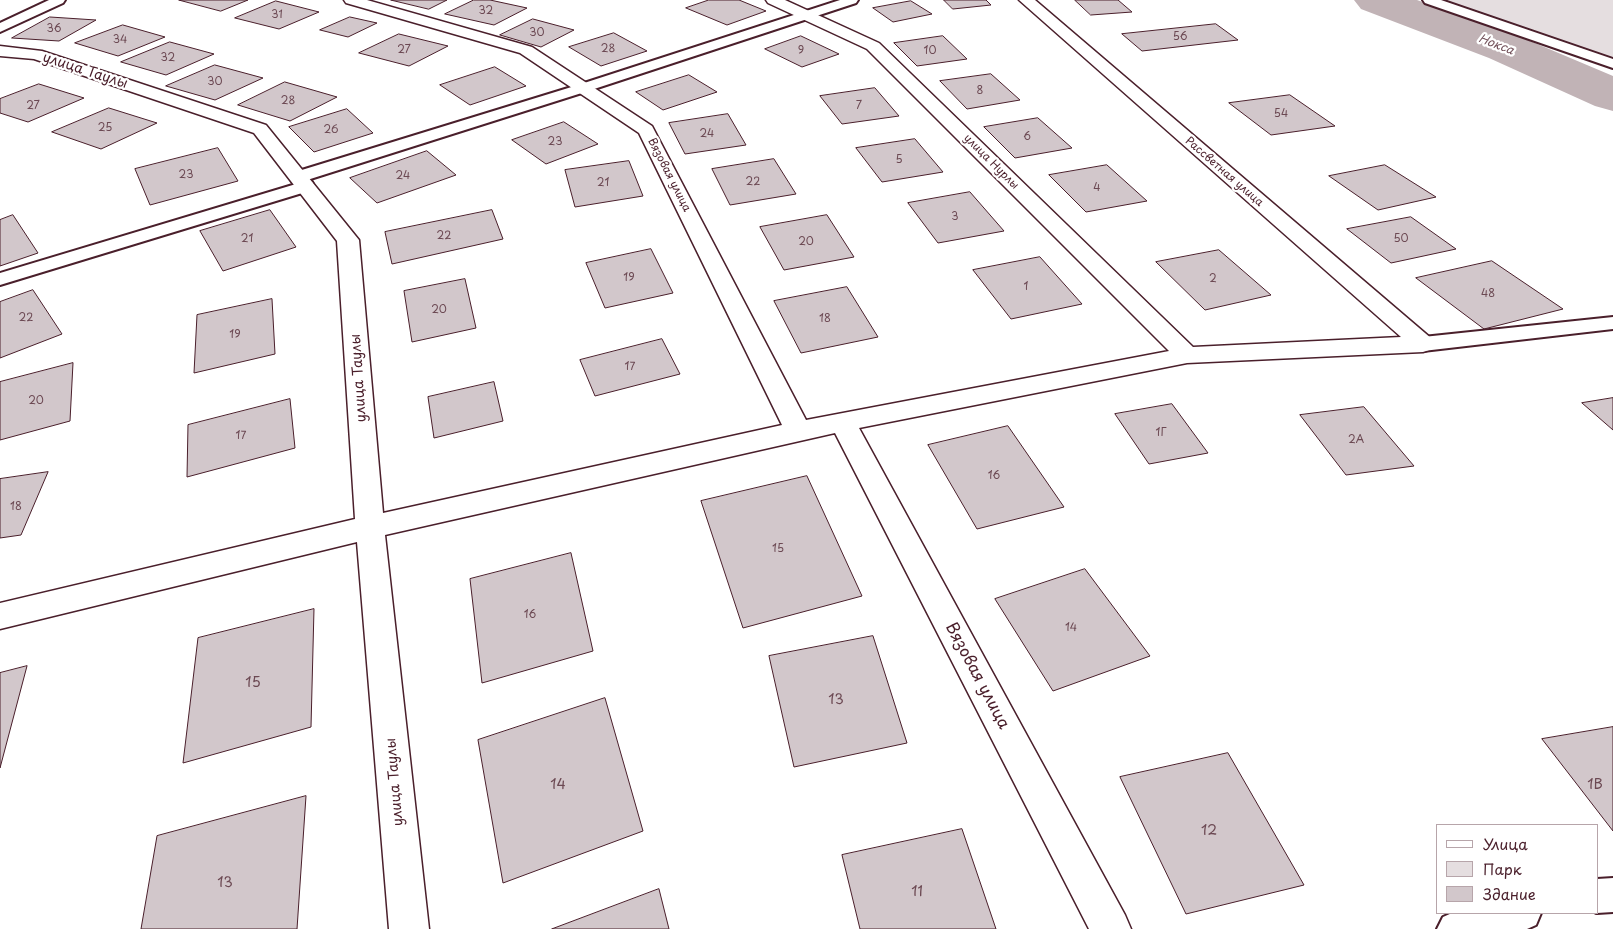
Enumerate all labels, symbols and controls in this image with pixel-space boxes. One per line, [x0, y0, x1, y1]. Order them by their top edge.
house number: 32 [479, 4, 493, 18]
house number: 31 [271, 8, 283, 22]
house number: 36 [47, 22, 61, 36]
house number: 30 [529, 26, 545, 40]
house number: 56 [1173, 30, 1187, 44]
water label: Нокса [1476, 32, 1516, 58]
house number: 34 [113, 33, 127, 47]
house number: 28 [601, 42, 615, 56]
house number: 27 [397, 43, 411, 57]
house number: 9 [798, 44, 804, 58]
house number: 10 [924, 44, 936, 58]
street label: улица Таулы [40, 49, 130, 93]
house number: 32 [161, 51, 175, 65]
house number: 30 [207, 75, 223, 89]
house number: 8 [977, 84, 983, 98]
house number: 28 [281, 94, 295, 108]
house number: 27 [26, 99, 40, 113]
house number: 7 [856, 99, 862, 113]
house number: 54 [1274, 107, 1288, 121]
house number: 25 [98, 121, 112, 135]
house number: 26 [323, 123, 339, 137]
house number: 24 [700, 127, 714, 141]
house number: 6 [1023, 130, 1031, 144]
street label: улица Нурлы [961, 132, 1021, 192]
street label: Рассветная улица [1182, 134, 1266, 210]
house number: 23 [548, 135, 562, 149]
street label: Вязовая улица [645, 136, 693, 214]
house number: 5 [895, 153, 903, 167]
house number: 23 [179, 168, 193, 182]
house number: 24 [396, 169, 410, 183]
house number: 22 [746, 175, 760, 189]
house number: 21 [597, 176, 609, 190]
house number: 4 [1093, 181, 1101, 195]
house number: 3 [951, 210, 959, 224]
house number: 22 [437, 229, 451, 243]
house number: 21 [241, 232, 253, 246]
house number: 50 [1393, 232, 1409, 246]
house number: 20 [798, 235, 814, 249]
house number: 19 [623, 271, 635, 285]
house number: 2 [1209, 272, 1217, 286]
house number: 1 [1024, 280, 1028, 294]
house number: 48 [1481, 287, 1495, 301]
house number: 20 [431, 303, 447, 317]
house number: 22 [19, 311, 33, 325]
house number: 18 [819, 312, 831, 326]
house number: 19 [229, 328, 241, 342]
street label: улица Таулы [348, 333, 370, 423]
house number: 17 [625, 360, 635, 374]
house number: 20 [28, 394, 44, 408]
house number: 1Г [1156, 426, 1166, 440]
house number: 17 [236, 429, 246, 443]
house number: 2А [1348, 433, 1364, 447]
house number: 16 [988, 469, 1000, 483]
house number: 18 [10, 500, 22, 514]
house number: 15 [772, 542, 784, 556]
house number: 16 [524, 608, 536, 622]
street label: Вязовая улица [941, 619, 1013, 733]
house number: 14 [1065, 621, 1077, 635]
house number: 15 [245, 675, 261, 691]
house number: 13 [828, 692, 844, 708]
street label: улица Таулы [383, 737, 407, 827]
house number: 14 [550, 777, 566, 793]
house number: 1В [1587, 777, 1603, 793]
house number: 12 [1201, 823, 1217, 839]
legend [1436, 824, 1598, 914]
text: Улица [1483, 832, 1528, 855]
text: Парк [1483, 857, 1522, 880]
house number: 13 [217, 875, 233, 891]
text: Здание [1483, 882, 1536, 905]
house number: 11 [911, 884, 923, 900]

